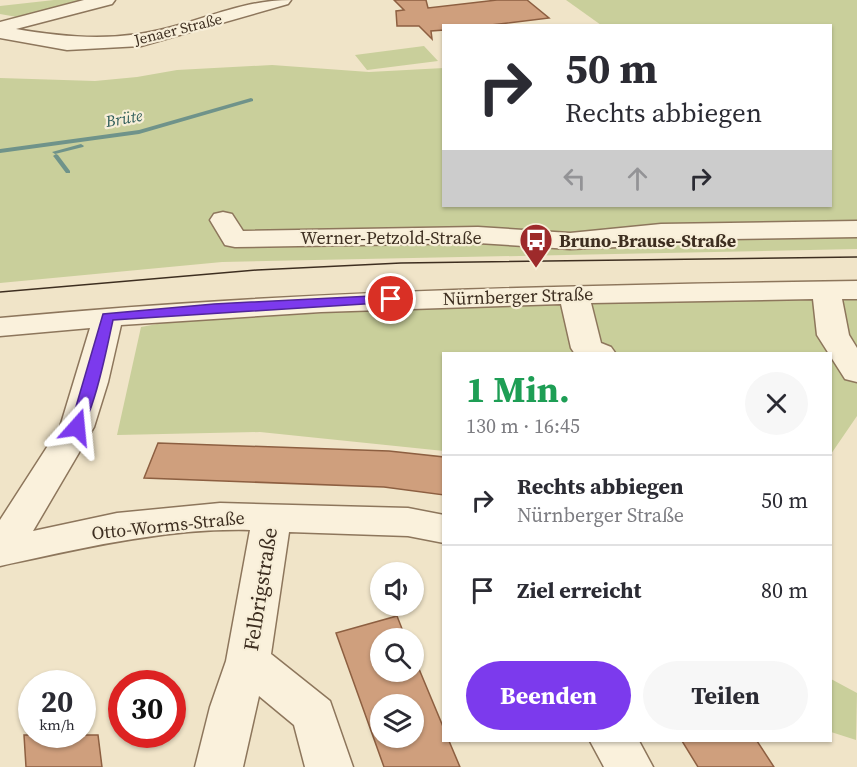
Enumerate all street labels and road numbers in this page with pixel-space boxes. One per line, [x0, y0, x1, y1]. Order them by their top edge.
street label: Jenaer Straße [131, 8, 225, 50]
street label: Werner-Petzold-Straße [300, 225, 482, 250]
street label: Nürnberger Straße [442, 281, 594, 311]
street label: Otto-Worms-Straße [90, 505, 246, 545]
street label: Felbrigstraße [236, 525, 284, 653]

